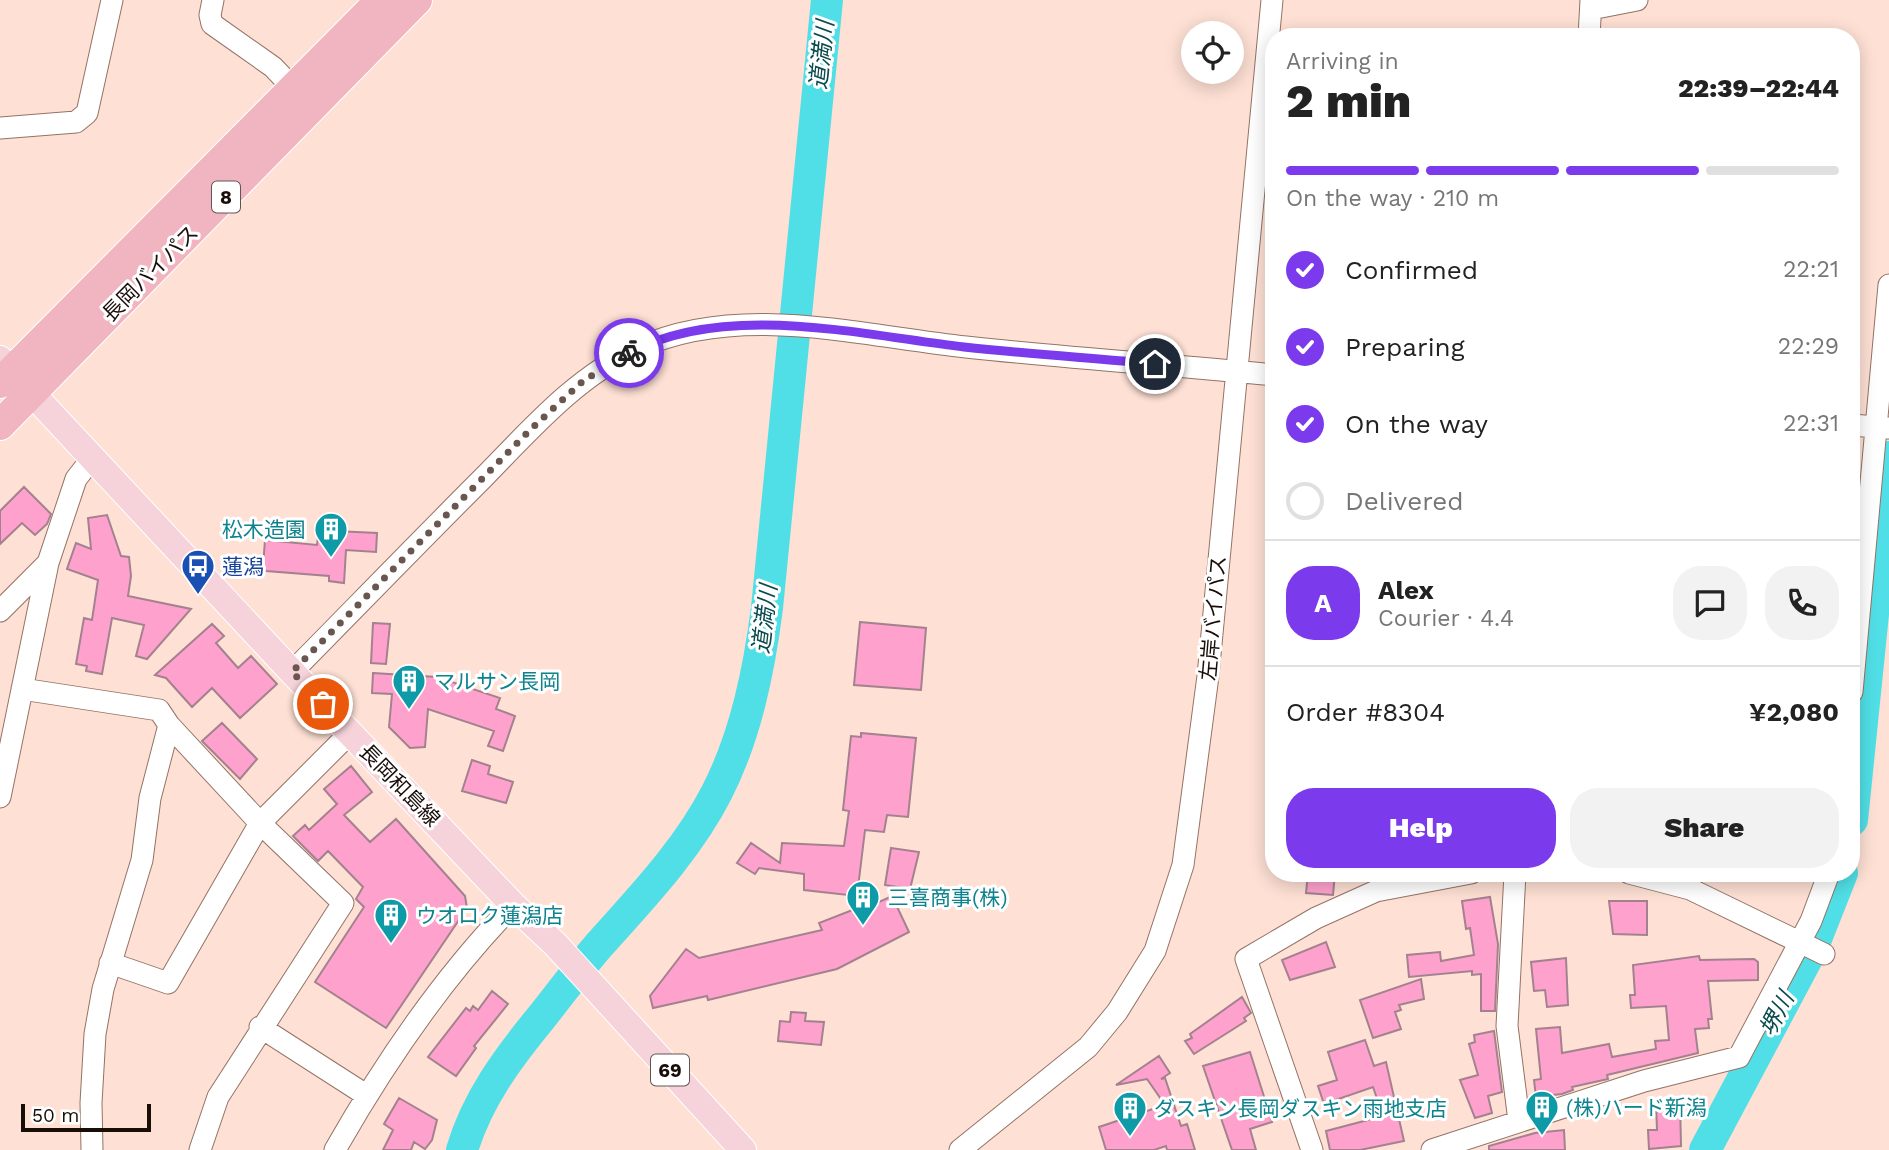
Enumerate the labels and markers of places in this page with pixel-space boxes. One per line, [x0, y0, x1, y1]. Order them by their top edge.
pin [1125, 334, 1185, 394]
building icon: 松木造園 [312, 510, 350, 559]
place label: 松木造園 [222, 517, 306, 542]
bus stop icon: 蓮潟 [179, 547, 217, 596]
place label: 蓮潟 [222, 554, 264, 579]
building icon: マルサン長岡 [390, 662, 428, 711]
place label: マルサン長岡 [434, 669, 560, 694]
pin [293, 674, 353, 734]
building icon: 三喜商事(株) [844, 878, 882, 927]
place label: 三喜商事(株) [888, 885, 1008, 910]
building icon: ウオロク蓮潟店 [372, 896, 410, 945]
place label: ウオロク蓮潟店 [416, 903, 563, 928]
building icon: (株)ハード新潟 [1523, 1088, 1561, 1137]
building icon: ダスキン長岡ダスキン雨地支店 [1111, 1089, 1149, 1138]
place label: (株)ハード新潟 [1566, 1095, 1707, 1120]
place label: ダスキン長岡ダスキン雨地支店 [1154, 1096, 1447, 1121]

